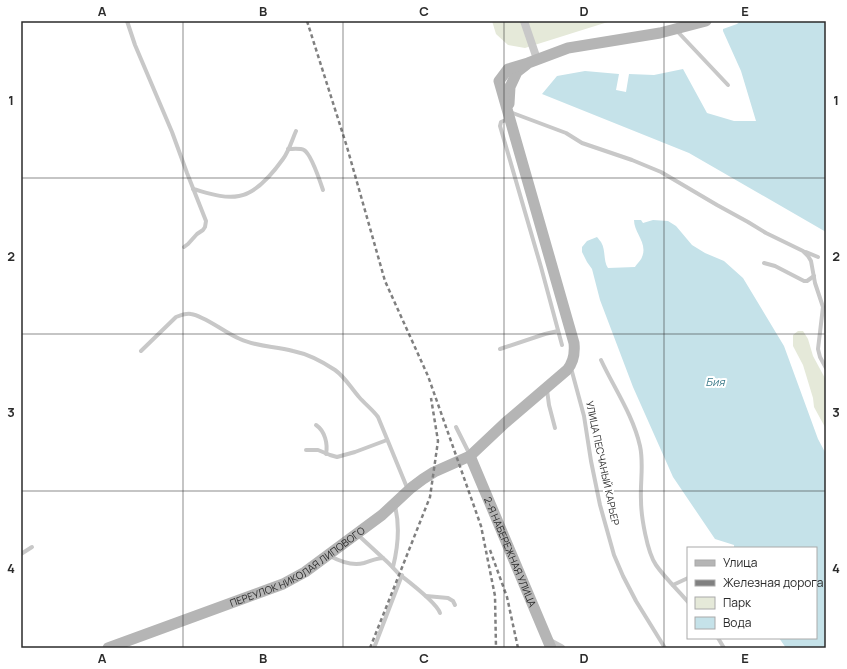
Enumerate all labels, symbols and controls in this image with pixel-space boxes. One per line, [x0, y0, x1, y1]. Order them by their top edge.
text: A [98, 2, 107, 20]
text: B [259, 2, 267, 20]
text: C [419, 2, 429, 20]
text: D [579, 2, 589, 20]
text: E [741, 2, 749, 20]
text: 1 [8, 91, 14, 109]
text: 1 [833, 91, 839, 109]
text: 2 [7, 247, 15, 265]
text: 2 [832, 247, 840, 265]
water label: Бия [706, 374, 725, 389]
street label: УЛИЦА ПЕСЧАНЫЙ КАРЬЕР [583, 399, 623, 527]
text: 3 [7, 403, 15, 421]
text: 3 [832, 403, 840, 421]
street label: 2-Я НАБЕРЕЖНАЯ УЛИЦА [481, 495, 540, 610]
street label: ПЕРЕУЛОК НИКОЛАЯ ЛИПОВОГО [228, 523, 368, 610]
legend [687, 547, 817, 639]
text: Улица [723, 554, 757, 571]
text: 4 [7, 559, 15, 577]
text: 4 [832, 559, 840, 577]
text: Железная дорога [723, 574, 823, 591]
text: Парк [723, 594, 752, 611]
text: Вода [723, 614, 751, 631]
text: A [98, 649, 107, 667]
text: B [259, 649, 267, 667]
text: C [419, 649, 429, 667]
text: D [579, 649, 589, 667]
text: E [741, 649, 749, 667]

